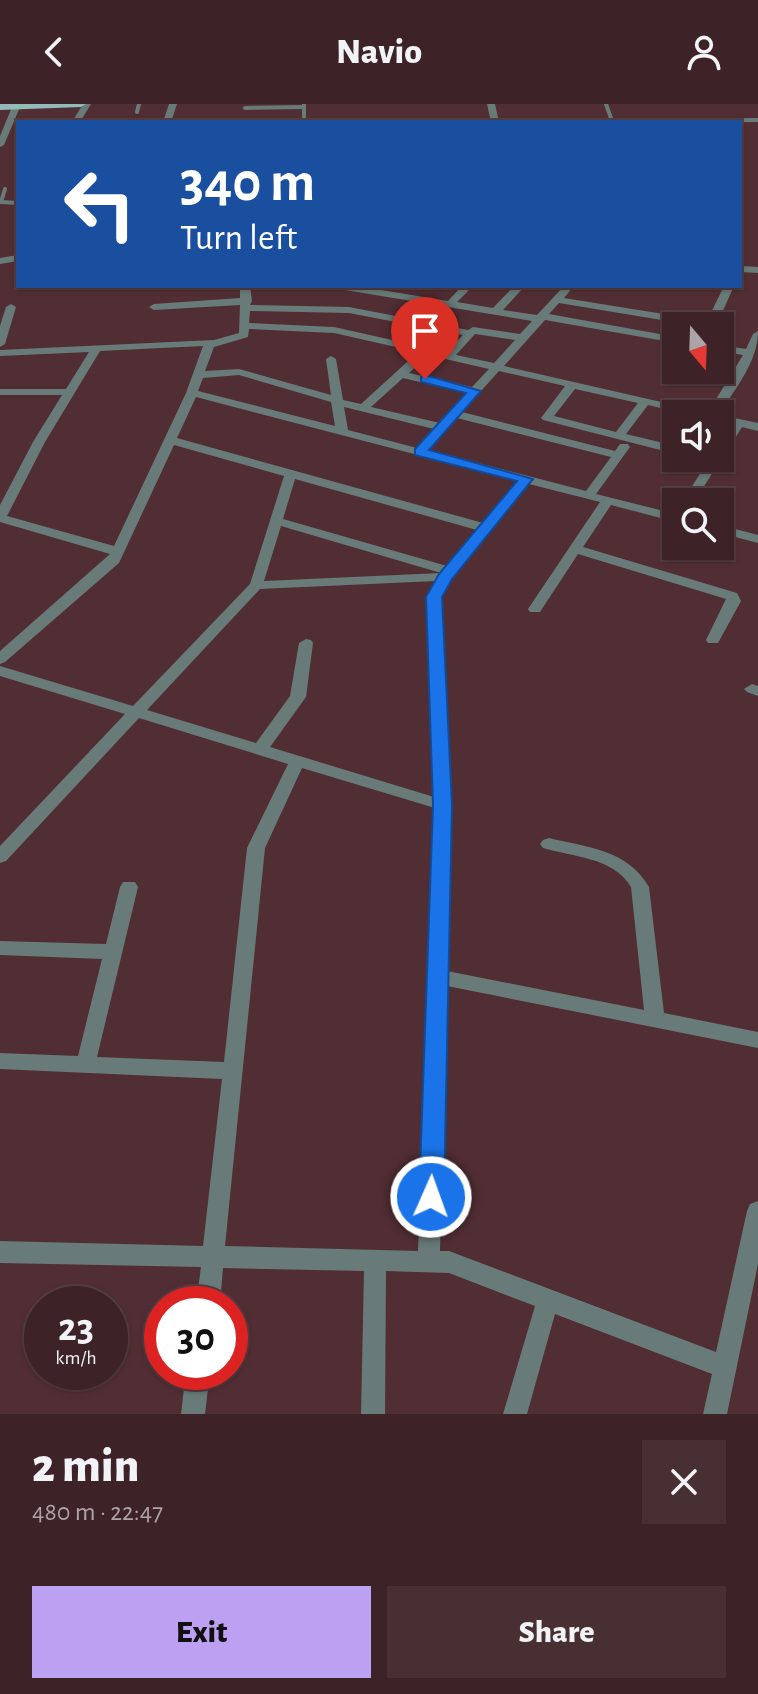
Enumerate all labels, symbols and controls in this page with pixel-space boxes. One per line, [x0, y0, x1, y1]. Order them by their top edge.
icon: back [32, 30, 76, 74]
icon: person [682, 30, 726, 74]
text: Navio [336, 34, 422, 70]
icon: left [48, 152, 152, 256]
text: 340 m [180, 155, 315, 211]
text: Turn left [180, 220, 297, 256]
pin [391, 297, 459, 379]
icon: arrive [403, 309, 447, 353]
north arrow [662, 312, 734, 384]
map controls [662, 312, 734, 560]
button: sound [662, 400, 734, 472]
button: search [662, 488, 734, 560]
position arrow [389, 1155, 473, 1239]
speed limit sign: 30 [144, 1286, 248, 1390]
text: 23 [58, 1308, 94, 1348]
text: km/h [55, 1348, 97, 1368]
button: close [642, 1440, 726, 1524]
text: 2 min [32, 1443, 140, 1491]
text: 480 m · 22:47 [32, 1499, 163, 1525]
button: Exit [32, 1586, 371, 1678]
button: Share [387, 1586, 726, 1678]

